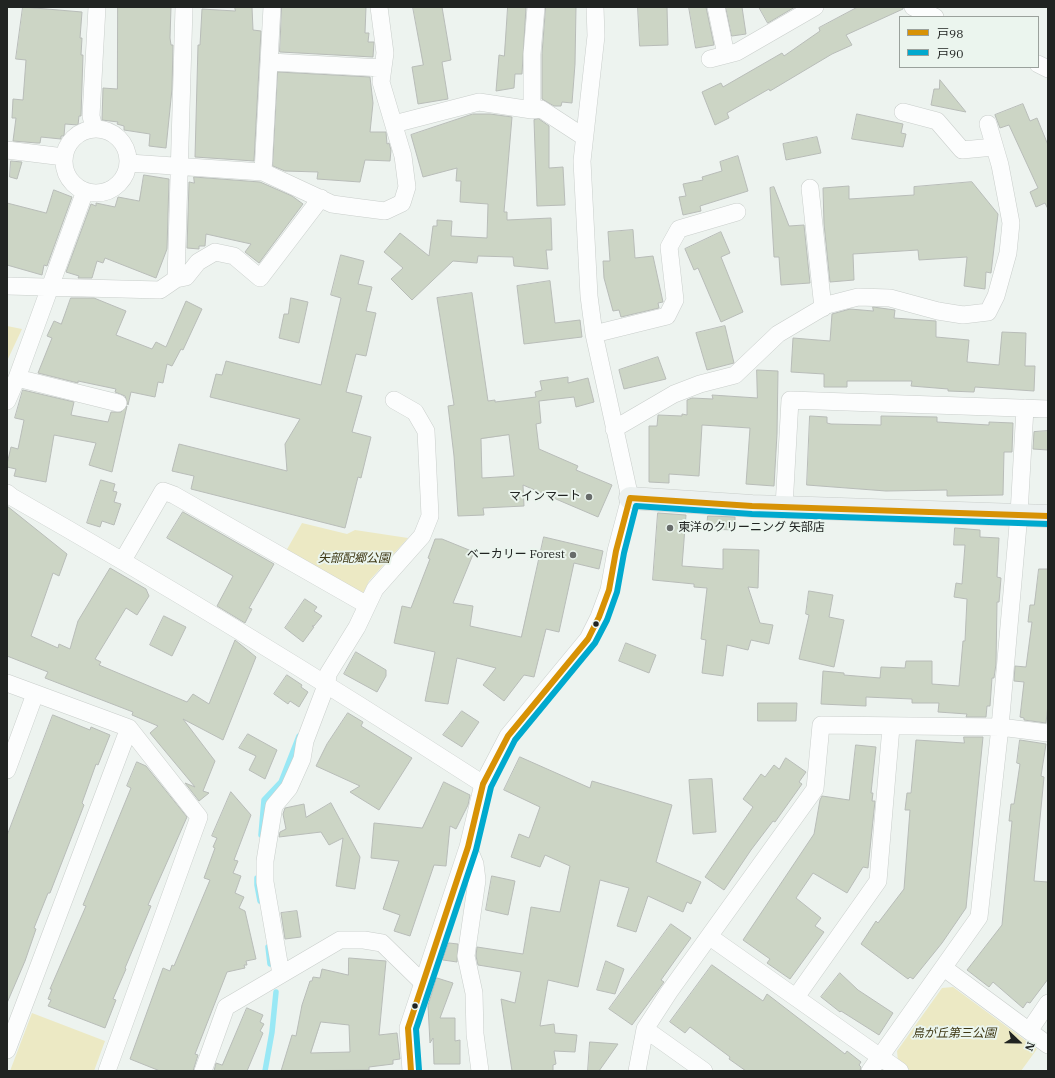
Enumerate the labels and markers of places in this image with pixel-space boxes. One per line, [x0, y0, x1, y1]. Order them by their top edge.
place label: マインマート [509, 490, 581, 504]
marker: マインマート [584, 492, 594, 502]
place label: 東洋のクリーニング 矢部店 [678, 521, 825, 535]
marker: 東洋のクリーニング 矢部店 [665, 523, 675, 533]
place label: ベーカリー Forest [467, 548, 565, 562]
marker: ベーカリー Forest [568, 550, 578, 560]
unlabelled marker [591, 619, 601, 629]
unlabelled marker [410, 1001, 420, 1011]

